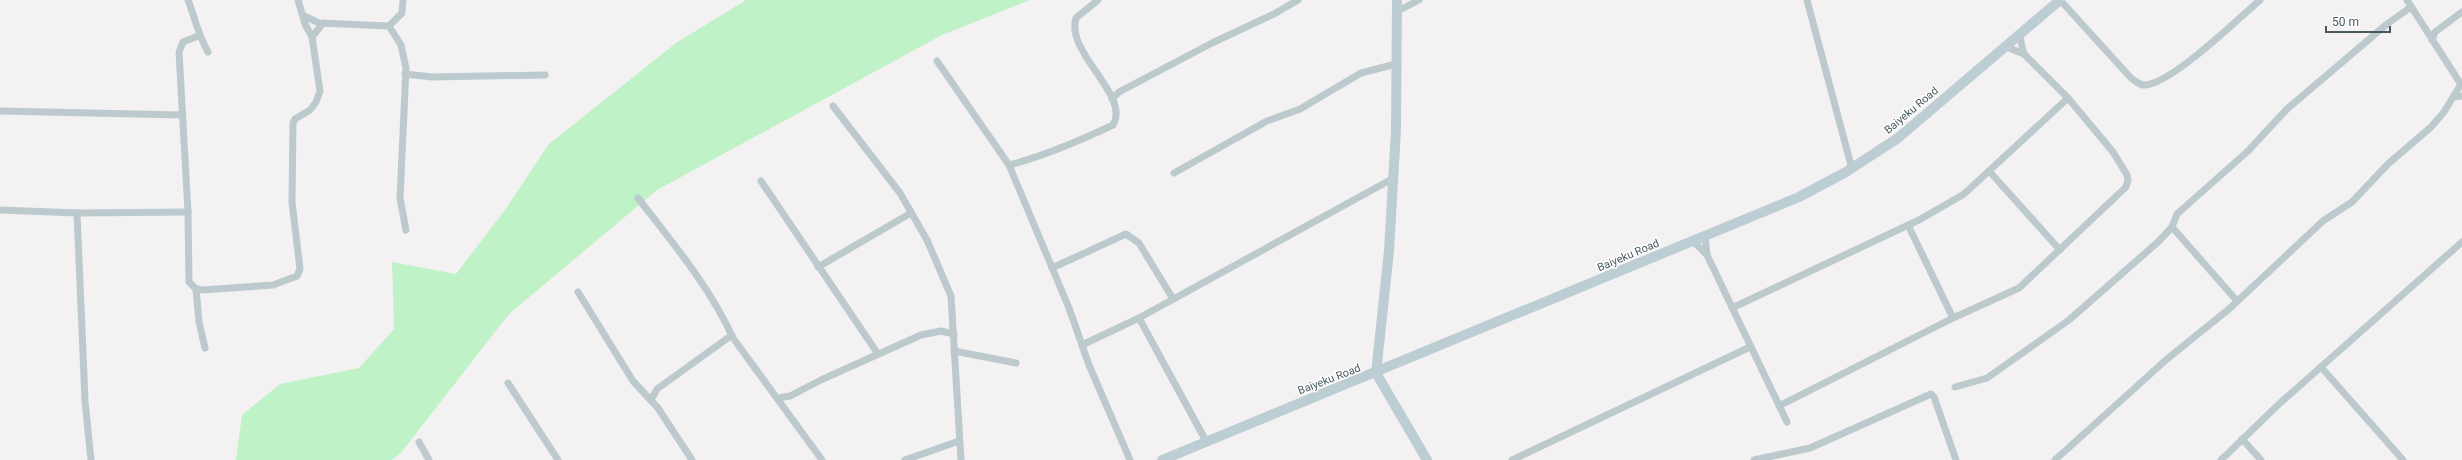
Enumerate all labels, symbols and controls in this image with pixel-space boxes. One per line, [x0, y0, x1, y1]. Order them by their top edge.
scale bar [2326, 8, 2390, 34]
text: 50 m [2332, 15, 2359, 29]
street label: Baiyeku Road [1882, 84, 1941, 137]
street label: Baiyeku Road [1595, 237, 1661, 274]
street label: Baiyeku Road [1296, 362, 1362, 397]

